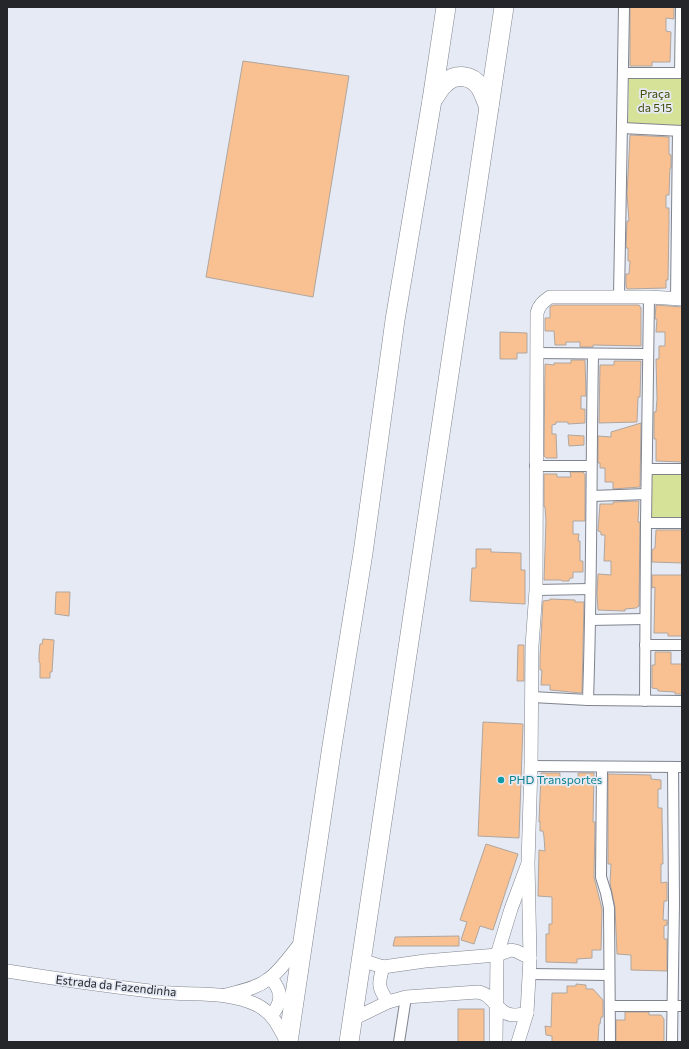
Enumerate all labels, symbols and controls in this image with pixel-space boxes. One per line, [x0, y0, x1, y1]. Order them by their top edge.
park label: Praça da 515 [638, 86, 672, 114]
place label: PHD Transportes [509, 772, 602, 786]
marker: PHD Transportes [496, 775, 506, 785]
street label: Estrada da Fazendinha [55, 972, 177, 998]

